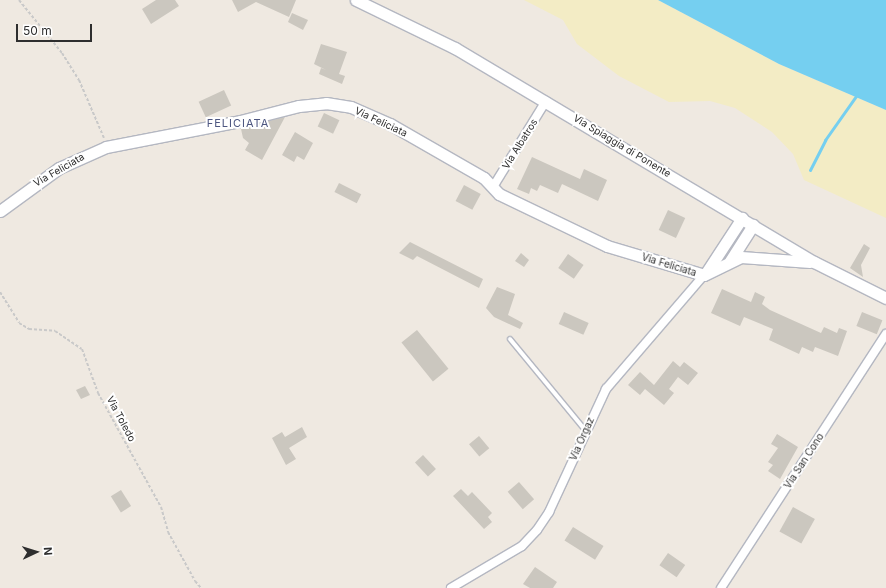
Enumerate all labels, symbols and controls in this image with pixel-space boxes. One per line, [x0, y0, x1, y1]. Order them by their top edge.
scale bar [18, 16, 94, 42]
text: 50 m [23, 23, 52, 38]
street label: Via Feliciata [353, 105, 409, 139]
street label: Via Spiaggia di Ponente [571, 112, 673, 180]
district label: FELICIATA [207, 116, 269, 130]
street label: Via Albatros [500, 117, 540, 171]
street label: Via Feliciata [31, 151, 87, 189]
street label: Via Feliciata [640, 251, 698, 279]
street label: Via Toledo [104, 394, 138, 444]
street label: Via Orgaz [567, 415, 597, 463]
street label: Via San Cono [782, 431, 826, 491]
north arrow [16, 532, 56, 572]
text: N [41, 546, 55, 556]

